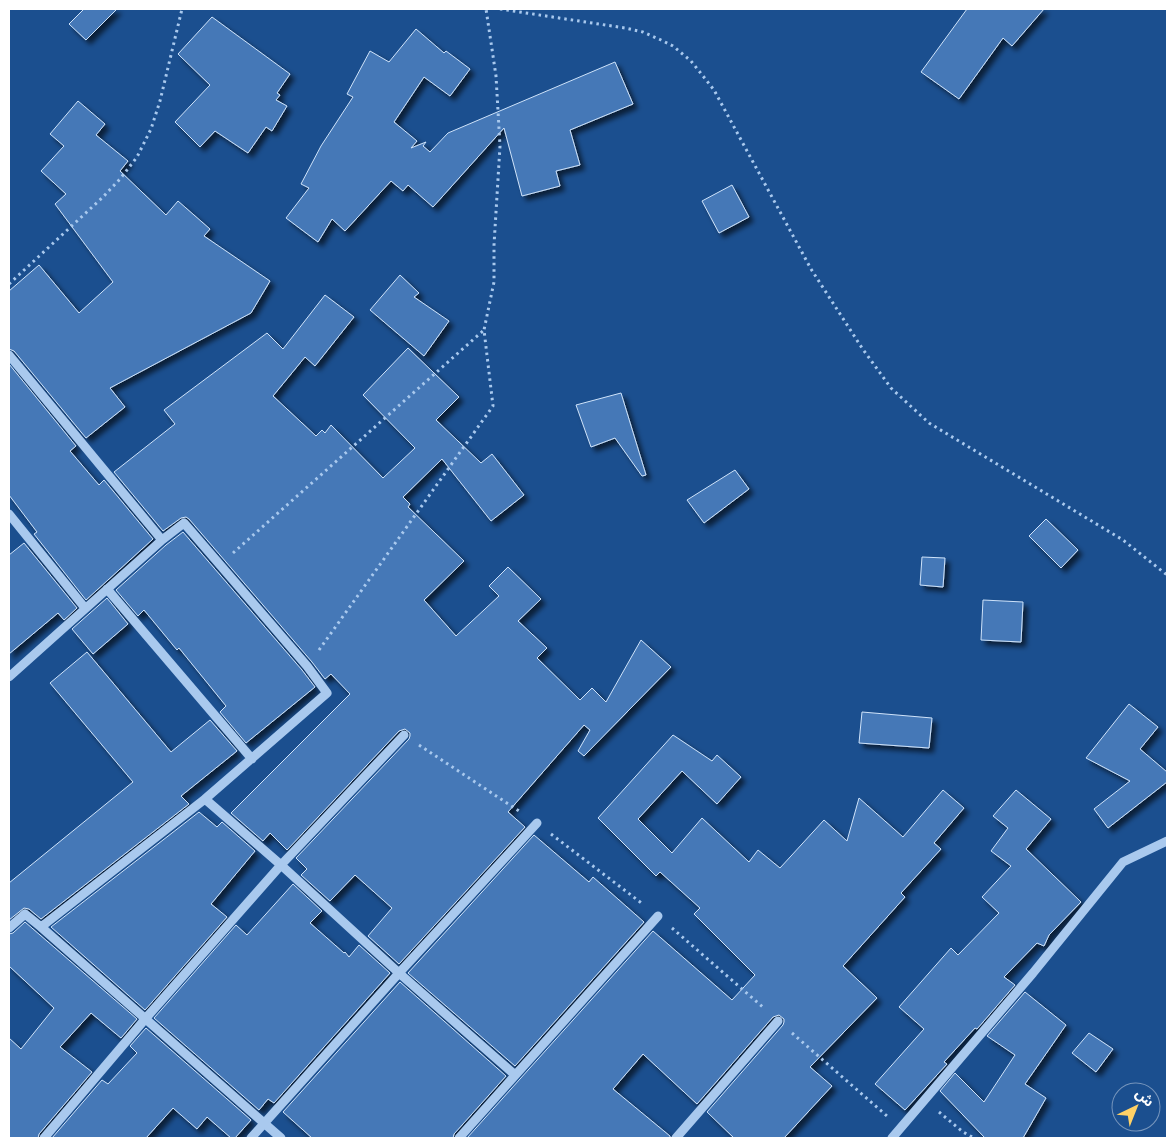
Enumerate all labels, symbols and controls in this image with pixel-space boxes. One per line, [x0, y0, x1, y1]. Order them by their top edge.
north arrow [1111, 1082, 1161, 1132]
text: ش [1132, 1084, 1158, 1111]

